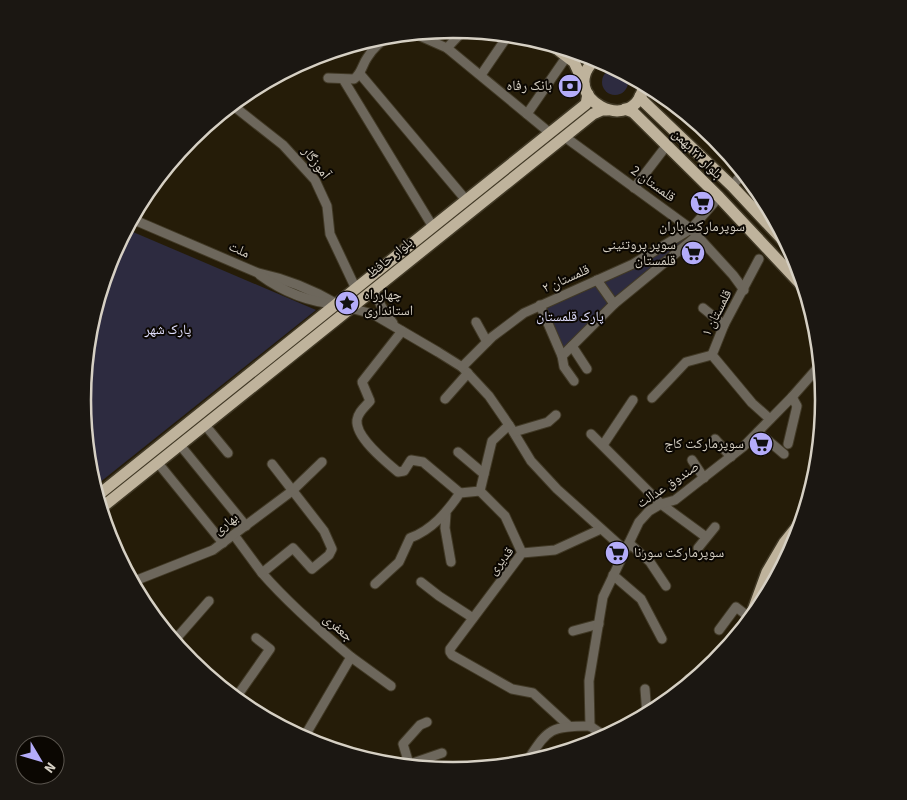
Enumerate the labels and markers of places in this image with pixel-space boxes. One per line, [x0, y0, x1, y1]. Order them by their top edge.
bank icon: بانک رفاه [557, 73, 583, 99]
place label: بانک رفاه [507, 76, 552, 96]
supermarket icon: سوپرمارکت باران [689, 190, 715, 216]
place label: سوپرمارکت باران [659, 217, 745, 237]
place label: سوپر پروتئینی قلمستان [602, 235, 676, 271]
supermarket icon: سوپر پروتئینی قلمستان [680, 240, 706, 266]
place label: چهارراه استانداری [364, 285, 413, 321]
place icon: چهارراه استانداری [334, 290, 360, 316]
supermarket icon: سوپرمارکت کاج [748, 431, 774, 457]
place label: سوپرمارکت کاج [664, 434, 744, 454]
supermarket icon: سوپرمارکت سورنا [604, 540, 630, 566]
place label: سوپرمارکت سورنا [634, 543, 724, 563]

